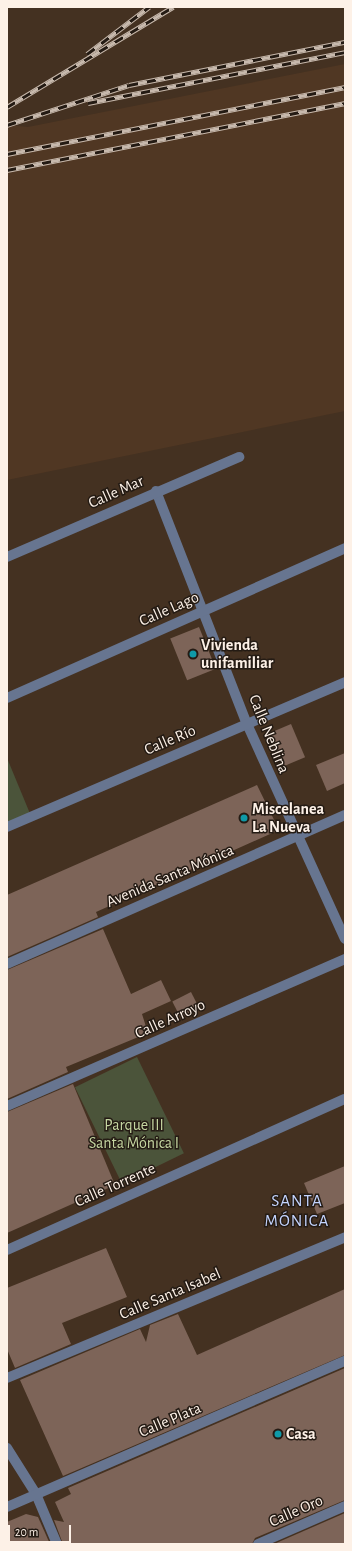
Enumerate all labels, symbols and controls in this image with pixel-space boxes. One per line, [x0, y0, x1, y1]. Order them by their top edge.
street label: Calle Mar [85, 471, 147, 513]
street label: Calle Lago [136, 587, 202, 631]
place label: Vivienda unifamiliar [201, 635, 273, 673]
marker: Vivienda unifamiliar [188, 649, 198, 659]
street label: Calle Neblina [244, 692, 294, 776]
street label: Calle Río [141, 721, 199, 759]
place label: Miscelanea La Nueva [252, 799, 324, 837]
marker: Miscelanea La Nueva [239, 813, 249, 823]
street label: Avenida Santa Mónica [103, 840, 237, 912]
street label: Calle Arroyo [132, 995, 208, 1043]
park label: Parque III Santa Mónica I [89, 1115, 179, 1153]
street label: Calle Torrente [72, 1159, 158, 1211]
district label: SANTA MÓNICA [265, 1191, 329, 1231]
street label: Calle Santa Isabel [116, 1264, 224, 1324]
street label: Calle Plata [136, 1398, 204, 1442]
place label: Casa [286, 1424, 316, 1444]
marker: Casa [273, 1429, 283, 1439]
street label: Calle Oro [266, 1491, 326, 1531]
scale bar [10, 1517, 73, 1543]
text: 20 m [15, 1526, 38, 1538]

